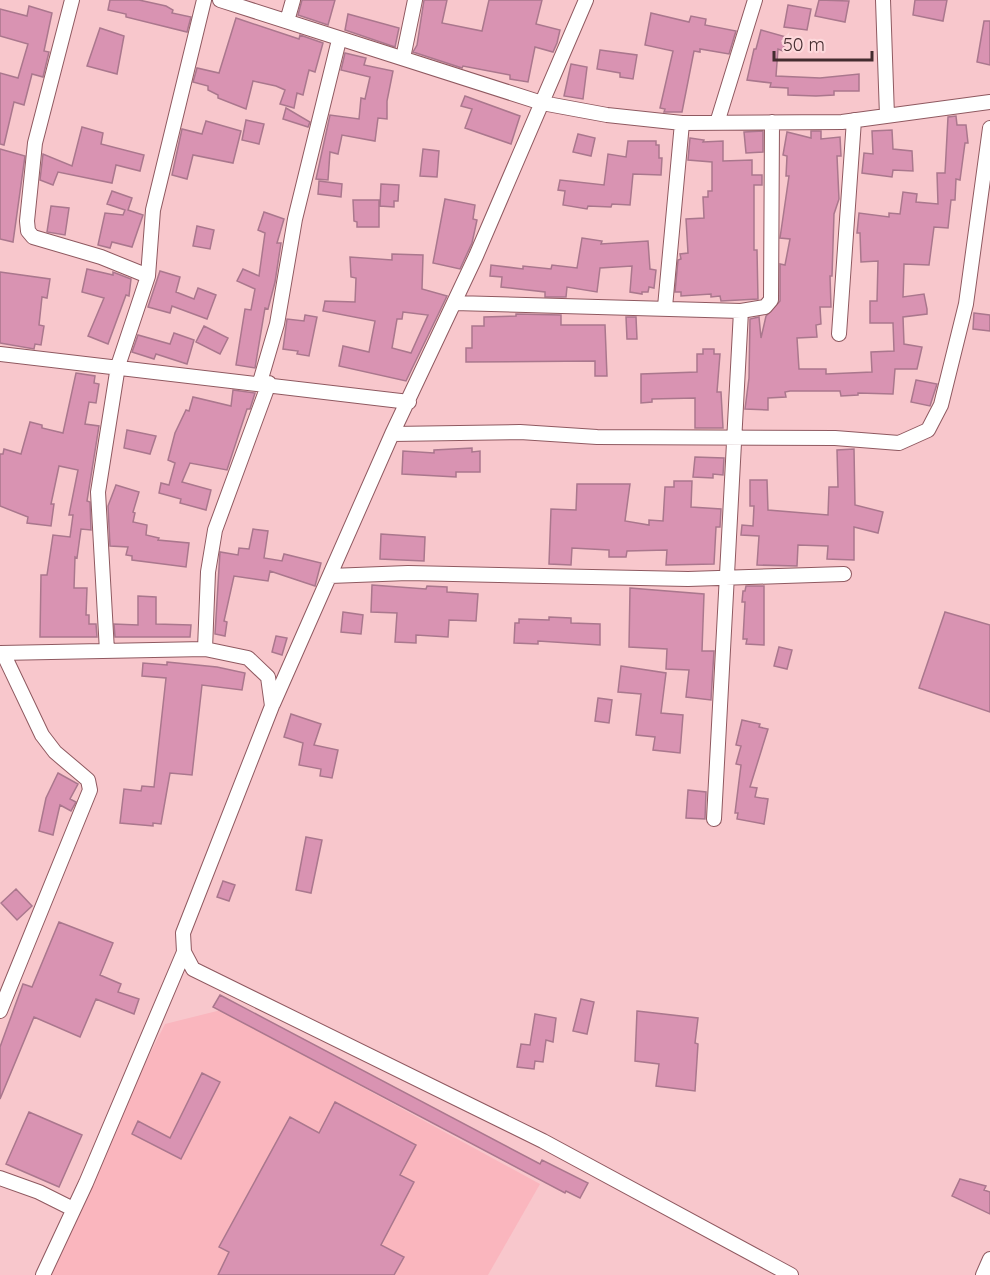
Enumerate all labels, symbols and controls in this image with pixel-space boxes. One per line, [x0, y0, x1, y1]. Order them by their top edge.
scale bar [774, 24, 872, 62]
text: 50 m [783, 33, 825, 56]

